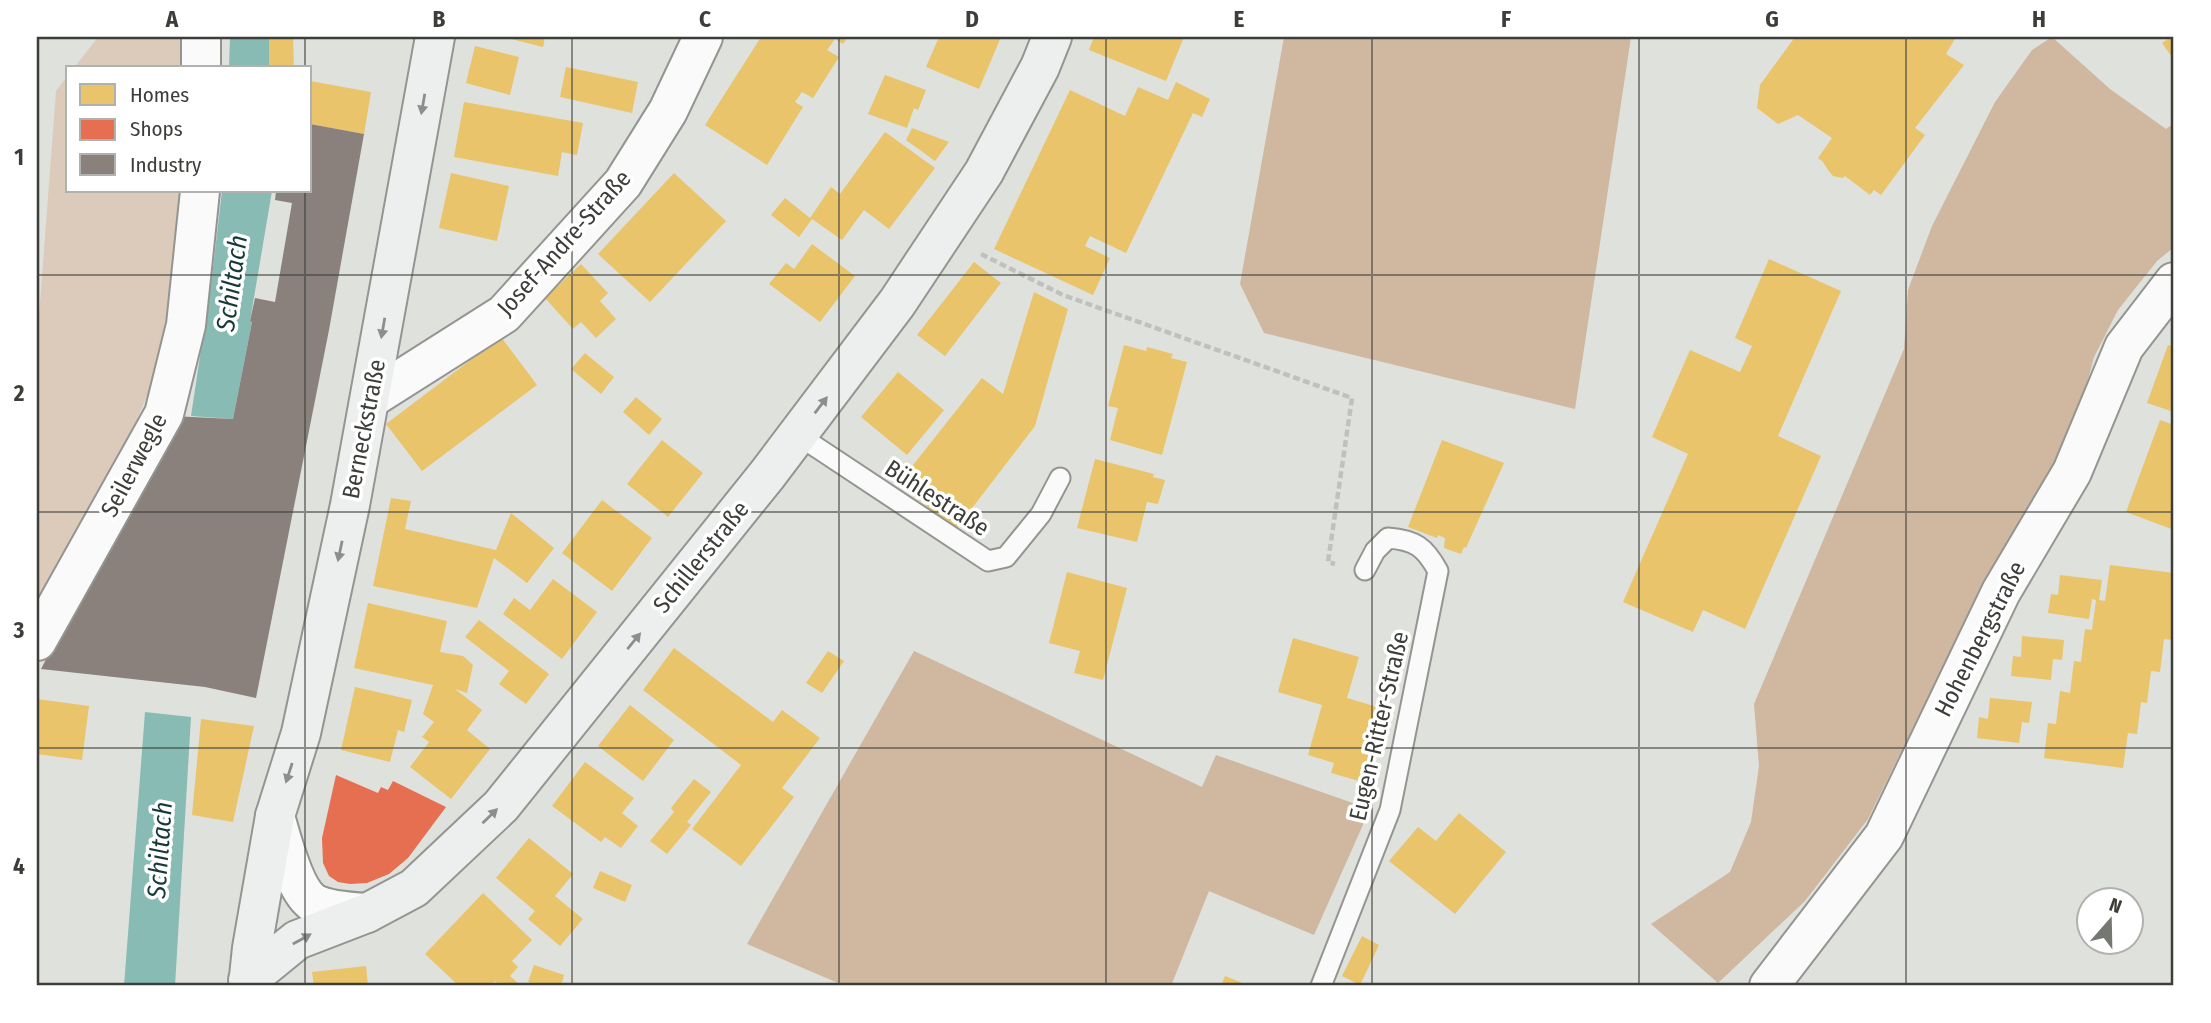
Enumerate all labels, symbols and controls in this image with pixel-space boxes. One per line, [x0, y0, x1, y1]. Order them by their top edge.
text: A [165, 5, 179, 33]
text: B [433, 5, 446, 33]
text: C [699, 5, 711, 33]
text: D [965, 5, 979, 33]
text: E [1234, 5, 1245, 33]
text: F [1501, 5, 1511, 33]
text: G [1765, 5, 1779, 33]
text: H [2032, 5, 2046, 33]
legend [66, 66, 312, 192]
text: Homes [130, 82, 189, 108]
one-way arrow [417, 93, 428, 115]
text: Shops [130, 116, 183, 142]
text: 1 [14, 143, 24, 171]
text: Industry [130, 152, 202, 178]
street label: Josef-Andre-Straße [491, 164, 637, 322]
water label: Schiltach [210, 233, 254, 334]
one-way arrow [377, 317, 388, 339]
street label: Berneckstraße [337, 357, 391, 501]
text: 2 [13, 379, 25, 407]
one-way arrow [813, 396, 828, 414]
street label: Seilerwegle [95, 408, 173, 522]
street label: Bühlestraße [880, 454, 994, 542]
street label: Schillerstraße [647, 496, 755, 618]
one-way arrow [334, 540, 345, 562]
street label: Hohenbergstraße [1929, 557, 2031, 721]
text: 3 [13, 616, 25, 644]
street label: Eugen-Ritter-Straße [1344, 629, 1414, 823]
one-way arrow [626, 632, 641, 649]
one-way arrow [283, 762, 293, 783]
water label: Schiltach [141, 801, 179, 900]
one-way arrow [481, 809, 498, 825]
text: 4 [13, 852, 25, 880]
north arrow [2074, 886, 2144, 956]
text: N [2106, 893, 2125, 918]
one-way arrow [293, 933, 312, 945]

